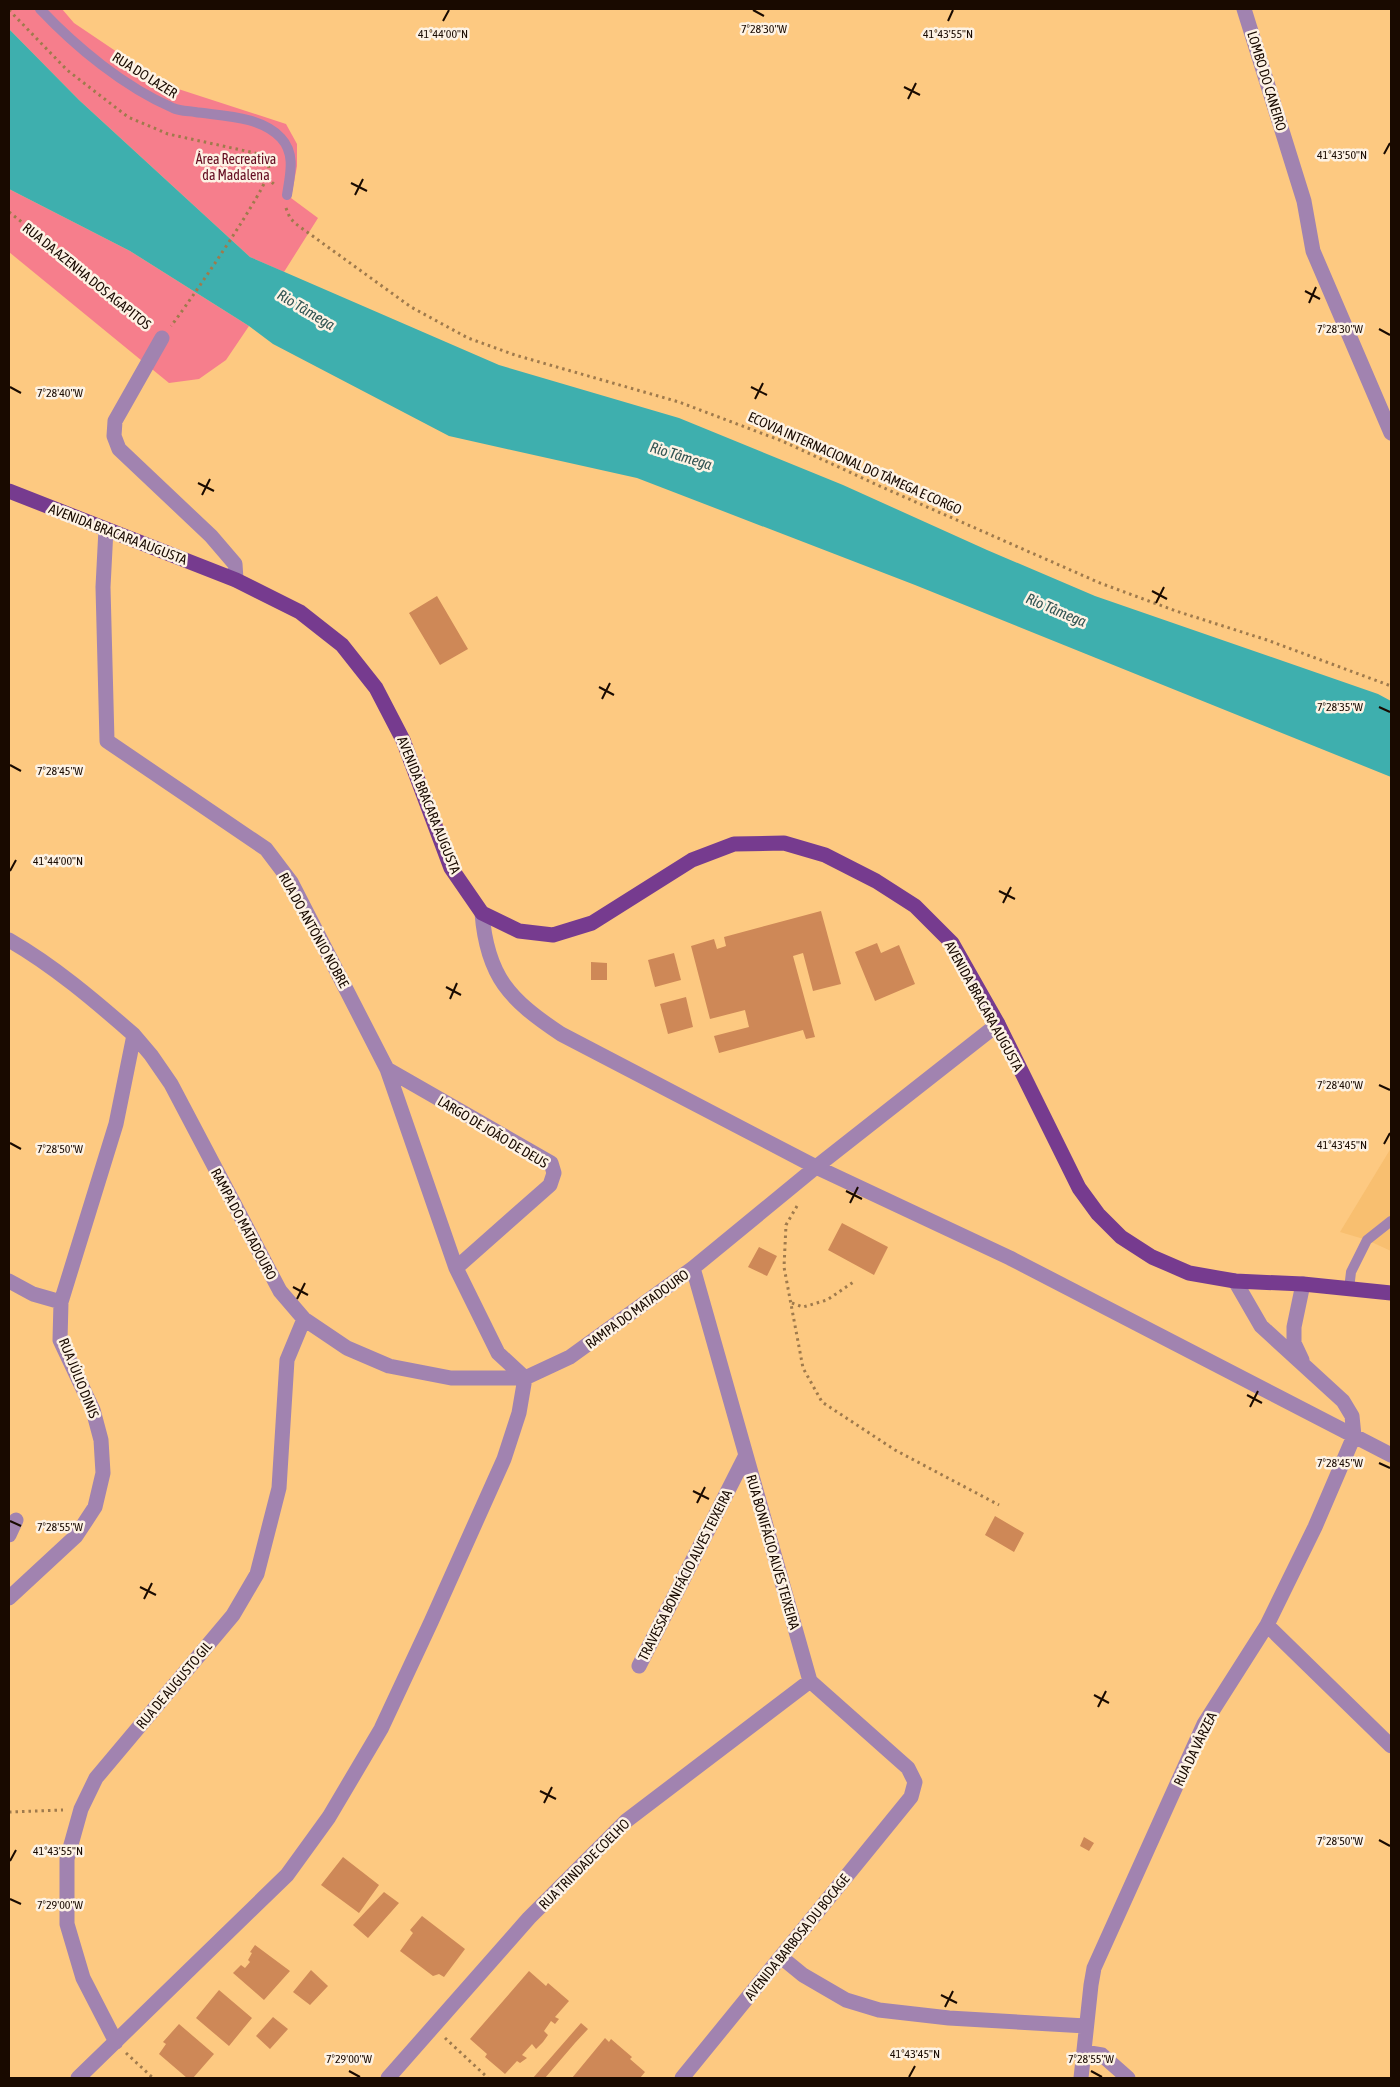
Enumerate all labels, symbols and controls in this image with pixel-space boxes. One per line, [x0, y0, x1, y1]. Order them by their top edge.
text: 7°28'30"W [741, 22, 787, 36]
text: 41°44'00"N [418, 27, 468, 41]
text: 41°43'55"N [923, 27, 973, 41]
street label: LOMBO DO CANEIRO [1244, 29, 1290, 133]
street label: RUA DO LAZER [110, 49, 180, 101]
text: 41°43'50"N [1317, 148, 1367, 162]
park label: Área Recreativa da Madalena [196, 151, 276, 183]
street label: RUA DA AZENHA DOS AGAPITOS [20, 219, 154, 333]
water label: Rio Tâmega [275, 286, 338, 333]
text: 7°28'30"W [1317, 322, 1363, 336]
text: 7°28'40"W [37, 386, 83, 400]
street label: ECOVIA INTERNACIONAL DO TÂMEGA E CORGO [746, 408, 964, 518]
water label: Rio Tâmega [648, 438, 714, 473]
street label: AVENIDA BRACARA AUGUSTA [47, 500, 189, 568]
water label: Rio Tâmega [1024, 589, 1089, 630]
text: 7°28'35"W [1317, 700, 1363, 714]
street label: AVENIDA BRACARA AUGUSTA [394, 734, 464, 876]
text: 7°28'45"W [37, 764, 83, 778]
text: 41°44'00"N [33, 854, 83, 868]
street label: RUA DO ANTÓNIO NOBRE [276, 870, 352, 990]
street label: AVENIDA BRACARA AUGUSTA [942, 938, 1027, 1074]
text: 7°28'40"W [1317, 1078, 1363, 1092]
street label: LARGO DE JOÃO DE DEUS [435, 1093, 551, 1171]
text: 41°43'45"N [1317, 1138, 1367, 1152]
text: 7°28'50"W [37, 1142, 83, 1156]
street label: RAMPA DO MATADOURO [208, 1166, 280, 1282]
street label: RAMPA DO MATADOURO [582, 1266, 692, 1352]
street label: RUA JÚLIO DINIS [56, 1336, 102, 1421]
text: 7°28'45"W [1317, 1456, 1363, 1470]
street label: RUA BONIFÁCIO ALVES TEIXEIRA [743, 1473, 803, 1631]
street label: TRAVESSA BONIFÁCIO ALVES TEIXEIRA [635, 1487, 735, 1663]
text: 7°28'55"W [37, 1520, 83, 1534]
street label: RUA DE AUGUSTO GIL [133, 1638, 215, 1732]
street label: RUA DA VÁRZEA [1170, 1709, 1220, 1789]
street label: RUA TRINDADE COELHO [535, 1815, 633, 1913]
text: 7°28'50"W [1317, 1834, 1363, 1848]
text: 41°43'55"N [33, 1844, 83, 1858]
street label: AVENIDA BARBOSA DU BOCAGE [741, 1871, 853, 2003]
text: 7°29'00"W [37, 1898, 83, 1912]
text: 41°43'45"N [890, 2047, 940, 2061]
text: 7°29'00"W [326, 2052, 372, 2066]
text: 7°28'55"W [1068, 2052, 1114, 2066]

